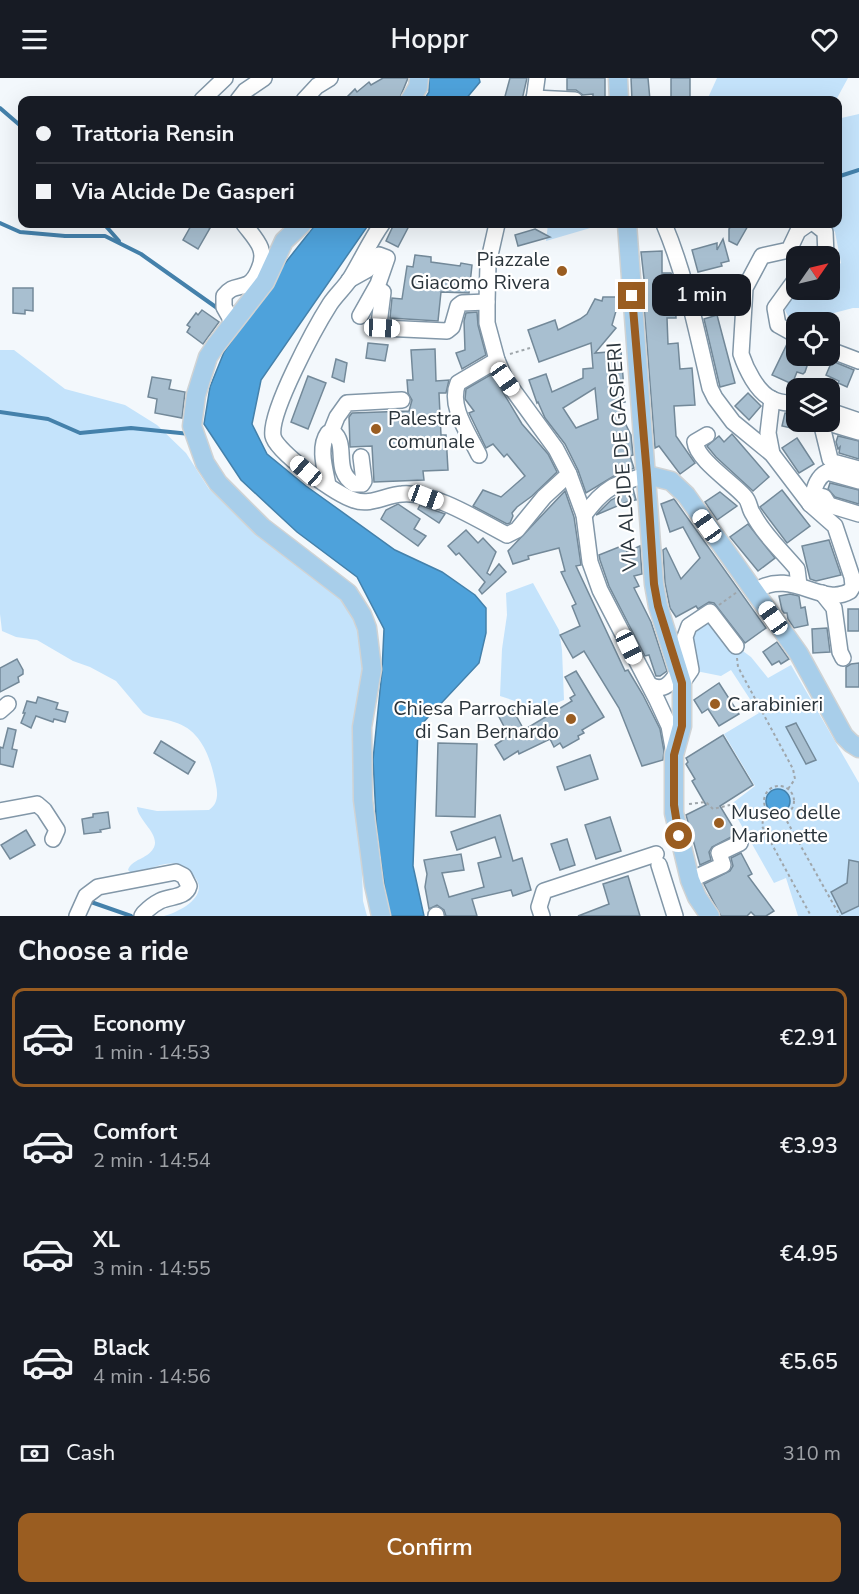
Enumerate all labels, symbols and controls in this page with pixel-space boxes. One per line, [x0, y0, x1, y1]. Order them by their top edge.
text: Hoppr [391, 21, 468, 58]
icon: menu [18, 23, 51, 56]
icon: heart [808, 23, 841, 56]
text: Trattoria Rensin [72, 119, 234, 149]
text: Via Alcide De Gasperi [72, 177, 295, 207]
place label: Piazzale Giacomo Rivera [410, 246, 550, 296]
north arrow [786, 246, 840, 300]
map controls [786, 246, 840, 432]
marker: Piazzale Giacomo Rivera [555, 264, 569, 278]
callout: 1 min [653, 275, 752, 317]
text: 1 min [676, 281, 727, 308]
route end [618, 282, 645, 309]
button: locate [786, 312, 840, 366]
car [364, 318, 400, 338]
street label: VIA ALCIDE DE GASPERI [601, 342, 644, 573]
car [487, 359, 523, 399]
button: layers [786, 378, 840, 432]
place label: Palestra comunale [388, 405, 475, 455]
marker: Palestra comunale [369, 422, 383, 436]
car [287, 452, 325, 490]
car [406, 482, 446, 512]
car [689, 506, 725, 546]
car [755, 598, 791, 638]
car [613, 627, 645, 667]
place label: Carabinieri [727, 691, 823, 718]
place label: Chiesa Parrochiale di San Bernardo [393, 695, 559, 745]
marker: Carabinieri [708, 697, 722, 711]
marker: Chiesa Parrochiale di San Bernardo [564, 712, 578, 726]
place label: Museo delle Marionette [731, 799, 841, 849]
marker: Museo delle Marionette [712, 816, 726, 830]
route start [665, 822, 692, 849]
text: Choose a ride [18, 933, 189, 970]
text: Economy [93, 1009, 185, 1039]
icon: car [21, 1011, 75, 1065]
text: €2.91 [780, 1023, 838, 1053]
text: 1 min · 14:53 [93, 1039, 211, 1066]
text: Comfort [93, 1117, 177, 1147]
icon: car [21, 1119, 75, 1173]
text: €3.93 [780, 1131, 838, 1161]
text: 2 min · 14:54 [93, 1147, 211, 1174]
text: XL [93, 1225, 120, 1255]
icon: car [21, 1227, 75, 1281]
text: €4.95 [780, 1239, 838, 1269]
text: 3 min · 14:55 [93, 1255, 211, 1282]
text: Black [93, 1333, 149, 1363]
icon: car [21, 1335, 75, 1389]
text: €5.65 [780, 1347, 838, 1377]
text: 4 min · 14:56 [93, 1363, 211, 1390]
icon: cash [18, 1437, 51, 1470]
text: Cash [66, 1438, 115, 1468]
text: 310 m [783, 1440, 841, 1467]
button: Confirm [18, 1513, 841, 1582]

